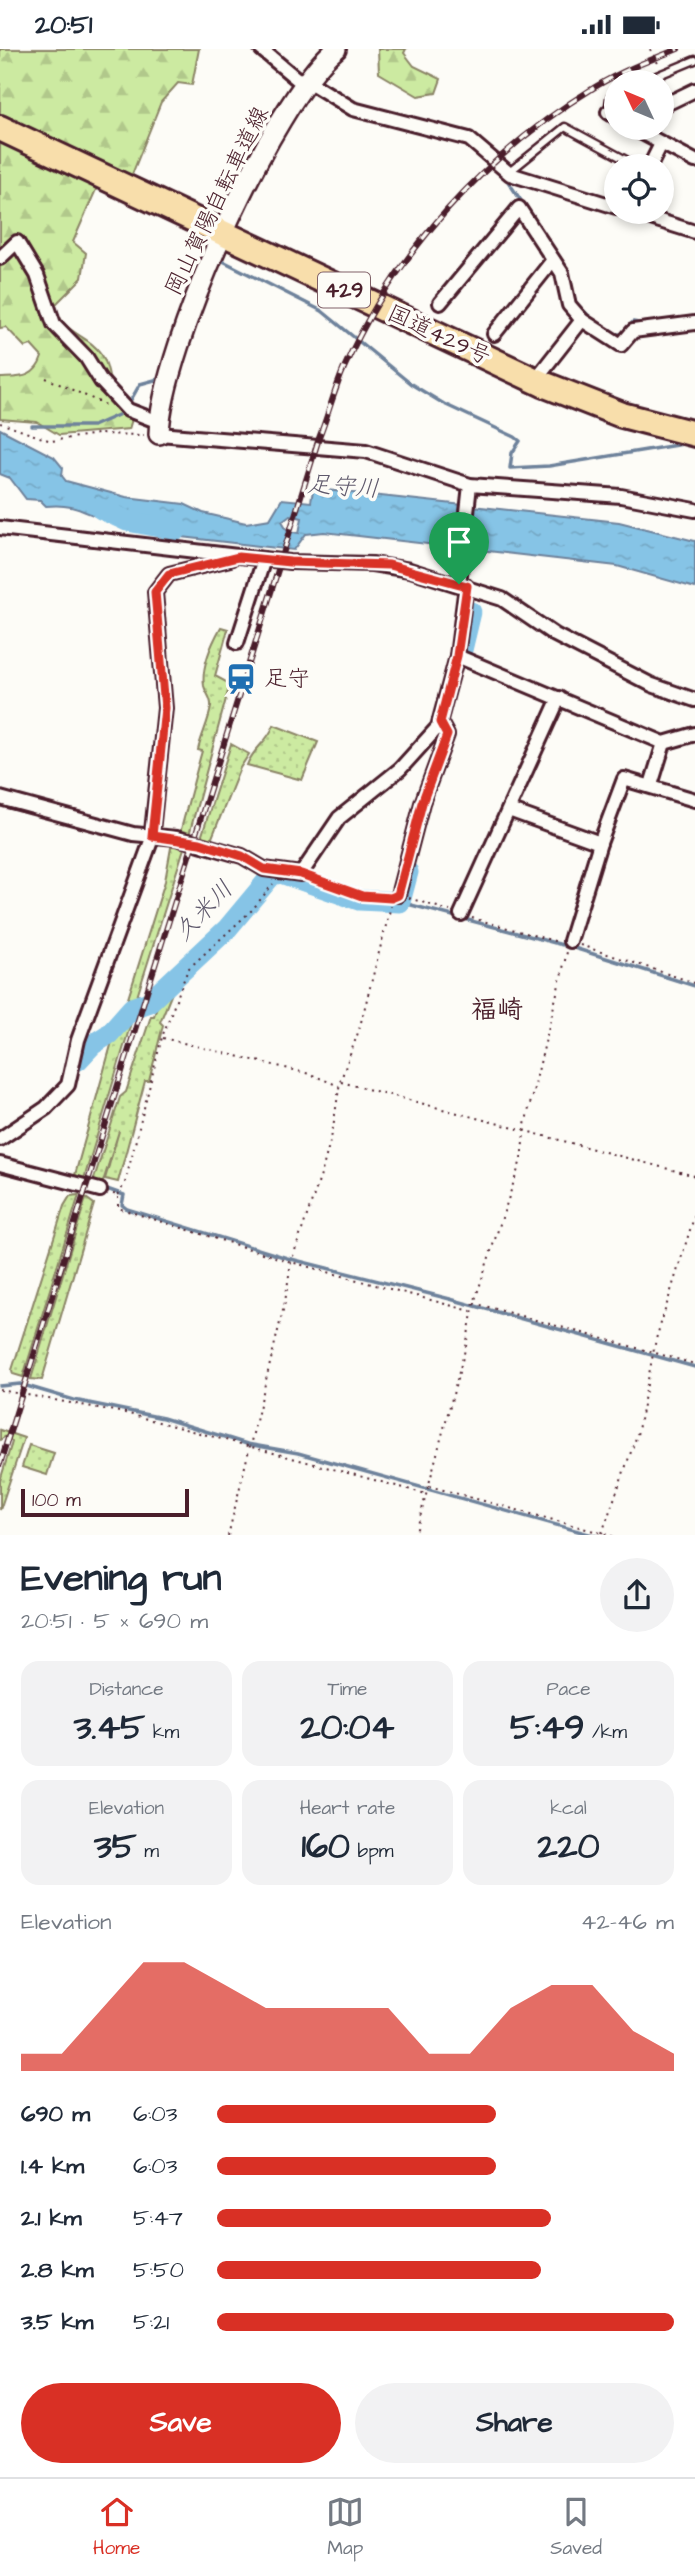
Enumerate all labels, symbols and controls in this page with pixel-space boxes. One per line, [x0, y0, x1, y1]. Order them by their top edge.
text: 20:51 [35, 7, 92, 43]
north arrow [604, 70, 674, 140]
map controls [604, 70, 674, 224]
street label: 岡山賀陽自転車道線 [157, 101, 277, 301]
button: locate [604, 154, 674, 224]
road number: 429 [318, 273, 370, 307]
street label: 国道429号 [382, 297, 496, 373]
water label: 足守川 [306, 468, 380, 506]
pin [429, 512, 489, 584]
icon: arrive [440, 523, 478, 561]
station icon: 足守 [224, 662, 258, 696]
place label: 足守 [264, 663, 310, 695]
water label: 久米川 [167, 873, 241, 949]
district label: 福崎 [471, 992, 523, 1028]
scale bar [21, 1486, 189, 1518]
text: 100 m [32, 1487, 81, 1514]
text: Evening run [21, 1553, 222, 1605]
button: share [600, 1558, 674, 1632]
text: 20:51 · 5 × 690 m [21, 1605, 208, 1637]
text: Distance [90, 1676, 163, 1703]
text: Time [328, 1676, 367, 1703]
text: Pace [546, 1676, 591, 1703]
text: 3.45 [74, 1703, 145, 1752]
text: 20:04 [301, 1703, 394, 1752]
text: 5:49 [510, 1703, 584, 1752]
text: km [145, 1719, 179, 1746]
text: /km [584, 1719, 627, 1746]
text: Elevation [89, 1795, 164, 1822]
text: Heart rate [300, 1795, 395, 1822]
text: kcal [550, 1795, 587, 1822]
text: 35 [94, 1822, 137, 1871]
text: 160 [301, 1822, 350, 1871]
text: 220 [537, 1822, 600, 1871]
text: m [137, 1838, 159, 1865]
text: bpm [350, 1838, 394, 1865]
text: Elevation [21, 1906, 112, 1938]
text: 42–46 m [581, 1906, 674, 1938]
text: 690 m [21, 2098, 90, 2130]
text: 6:03 [133, 2098, 177, 2130]
text: 1.4 km [21, 2150, 84, 2182]
text: 6:03 [133, 2150, 177, 2182]
text: 2.1 km [21, 2202, 82, 2234]
text: 5:47 [133, 2202, 183, 2234]
text: 2.8 km [21, 2254, 94, 2286]
text: 5:50 [133, 2254, 184, 2286]
text: 3.5 km [21, 2306, 93, 2338]
text: 5:21 [133, 2306, 169, 2338]
button: Save [21, 2383, 341, 2463]
button: Share [355, 2383, 674, 2463]
tab: Home [93, 2493, 140, 2562]
tab: Map [326, 2493, 364, 2562]
tab: Saved [550, 2493, 602, 2562]

